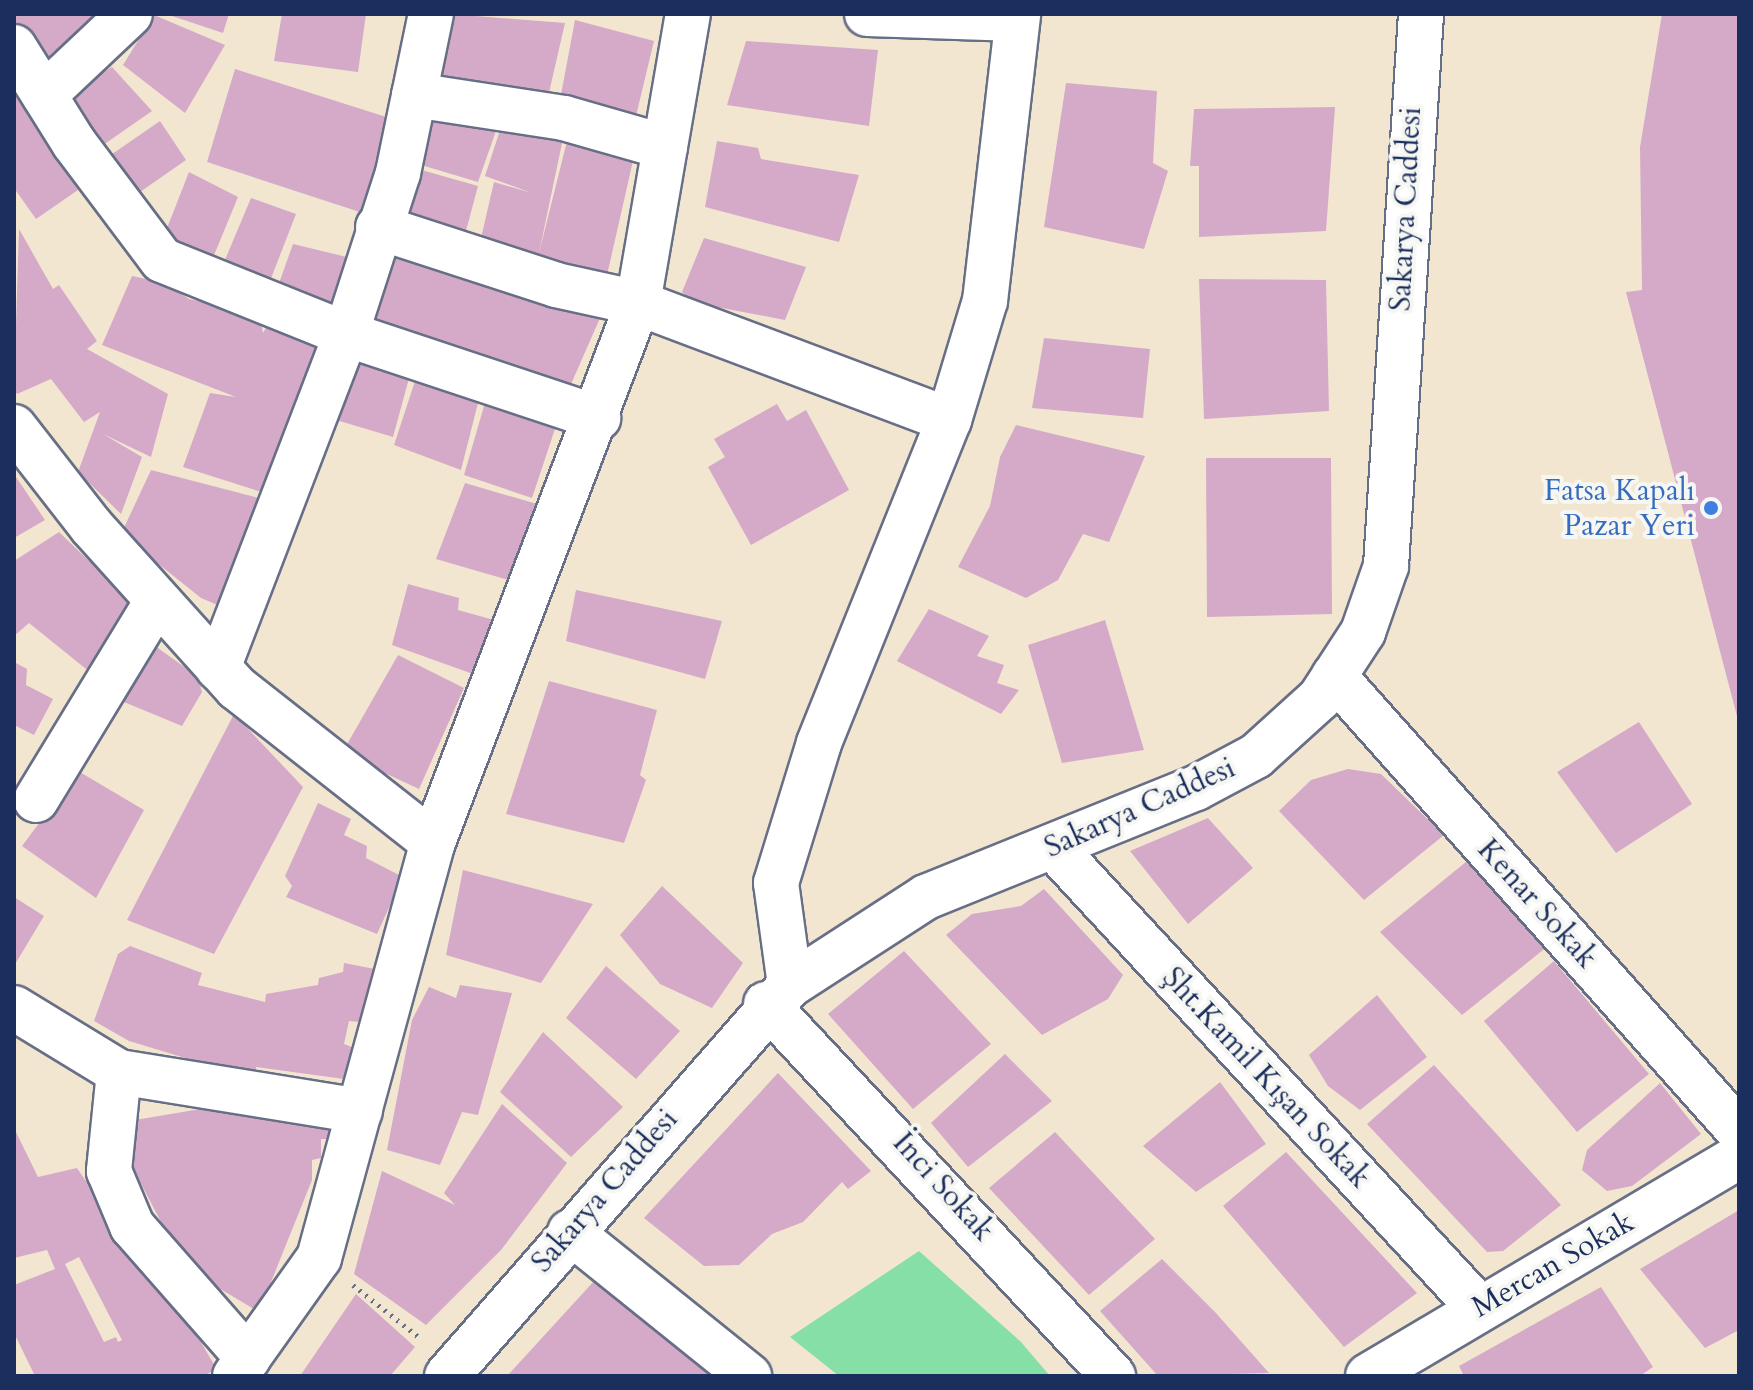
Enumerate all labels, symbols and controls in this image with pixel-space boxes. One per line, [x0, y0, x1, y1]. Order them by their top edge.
street label: Sakarya Caddesi [1383, 106, 1429, 312]
place label: Fatsa Kapalı Pazar Yeri [1544, 473, 1695, 544]
marker: Fatsa Kapalı Pazar Yeri [1702, 499, 1720, 517]
street label: Sakarya Caddesi [1039, 750, 1241, 866]
street label: Kenar Sokak [1470, 832, 1604, 976]
street label: Şht.Kamil Kışan Sokak [1154, 960, 1378, 1196]
street label: Sakarya Caddesi [524, 1102, 686, 1280]
street label: İnci Sokak [885, 1125, 1001, 1249]
street label: Mercan Sokak [1466, 1204, 1640, 1326]

